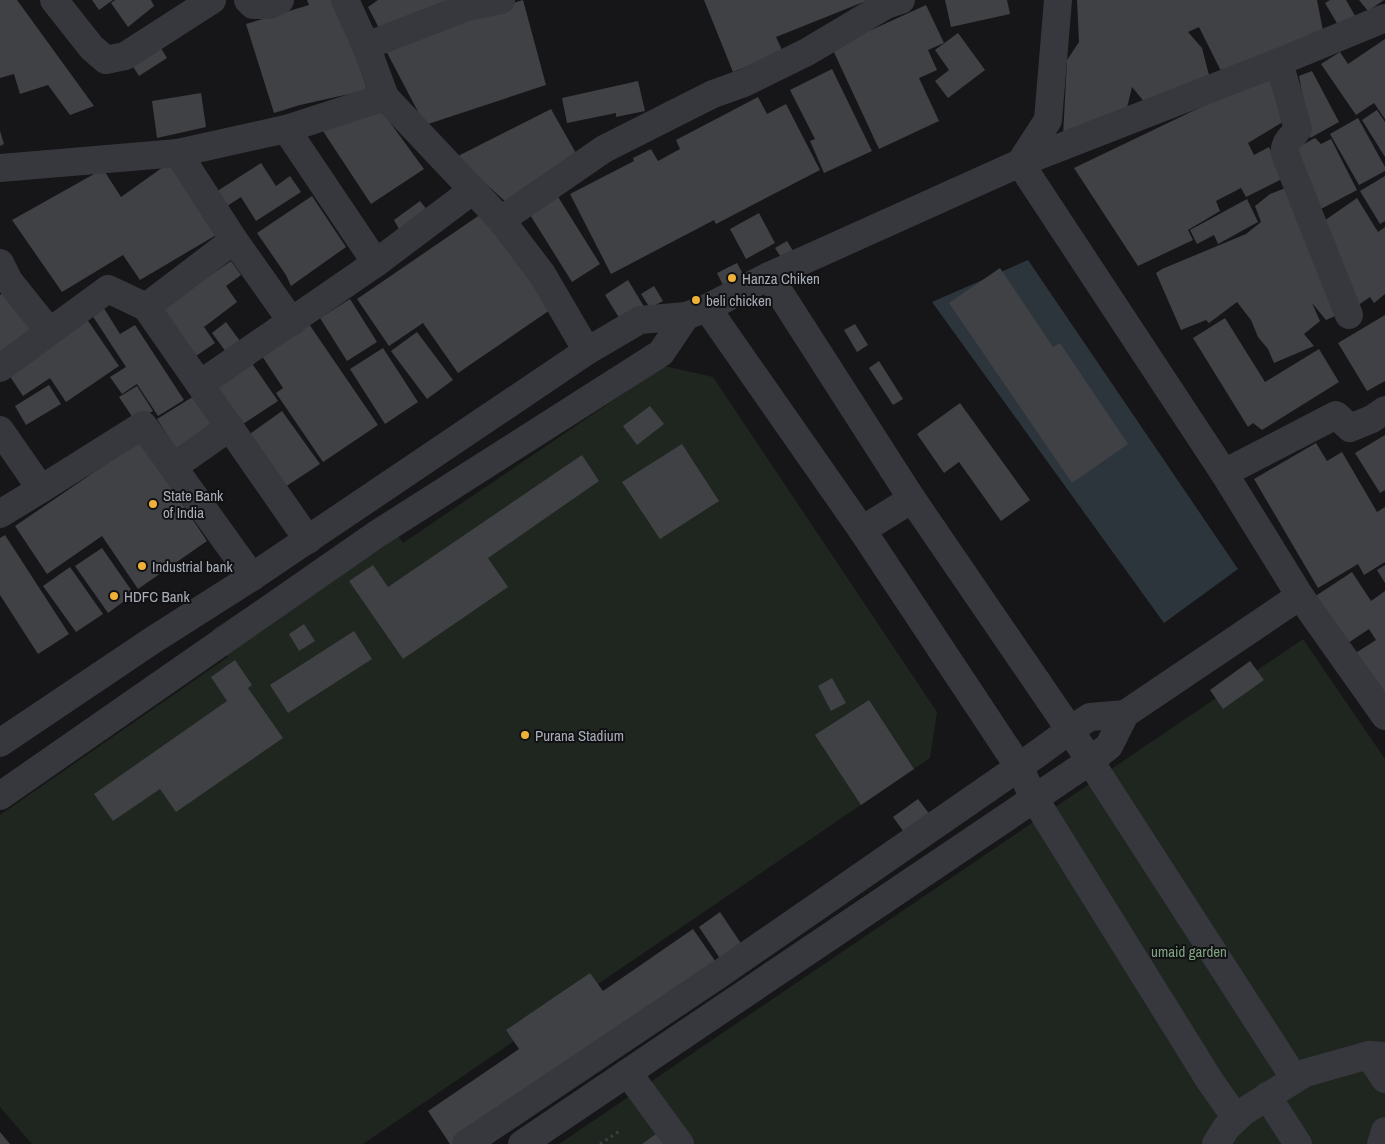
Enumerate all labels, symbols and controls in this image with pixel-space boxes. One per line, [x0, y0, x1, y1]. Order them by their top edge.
place label: Hanza Chiken [742, 268, 820, 289]
marker: Hanza Chiken [726, 272, 738, 284]
place label: beli chicken [706, 290, 772, 311]
marker: beli chicken [690, 294, 702, 306]
place label: State Bank of India [163, 485, 224, 523]
marker: State Bank of India [147, 498, 159, 510]
place label: Industrial bank [152, 556, 234, 577]
marker: Industrial bank [136, 560, 148, 572]
place label: HDFC Bank [124, 586, 190, 607]
marker: HDFC Bank [108, 590, 120, 602]
place label: Purana Stadium [535, 725, 624, 746]
marker: Purana Stadium [519, 729, 531, 741]
park label: umaid garden [1151, 941, 1227, 962]

